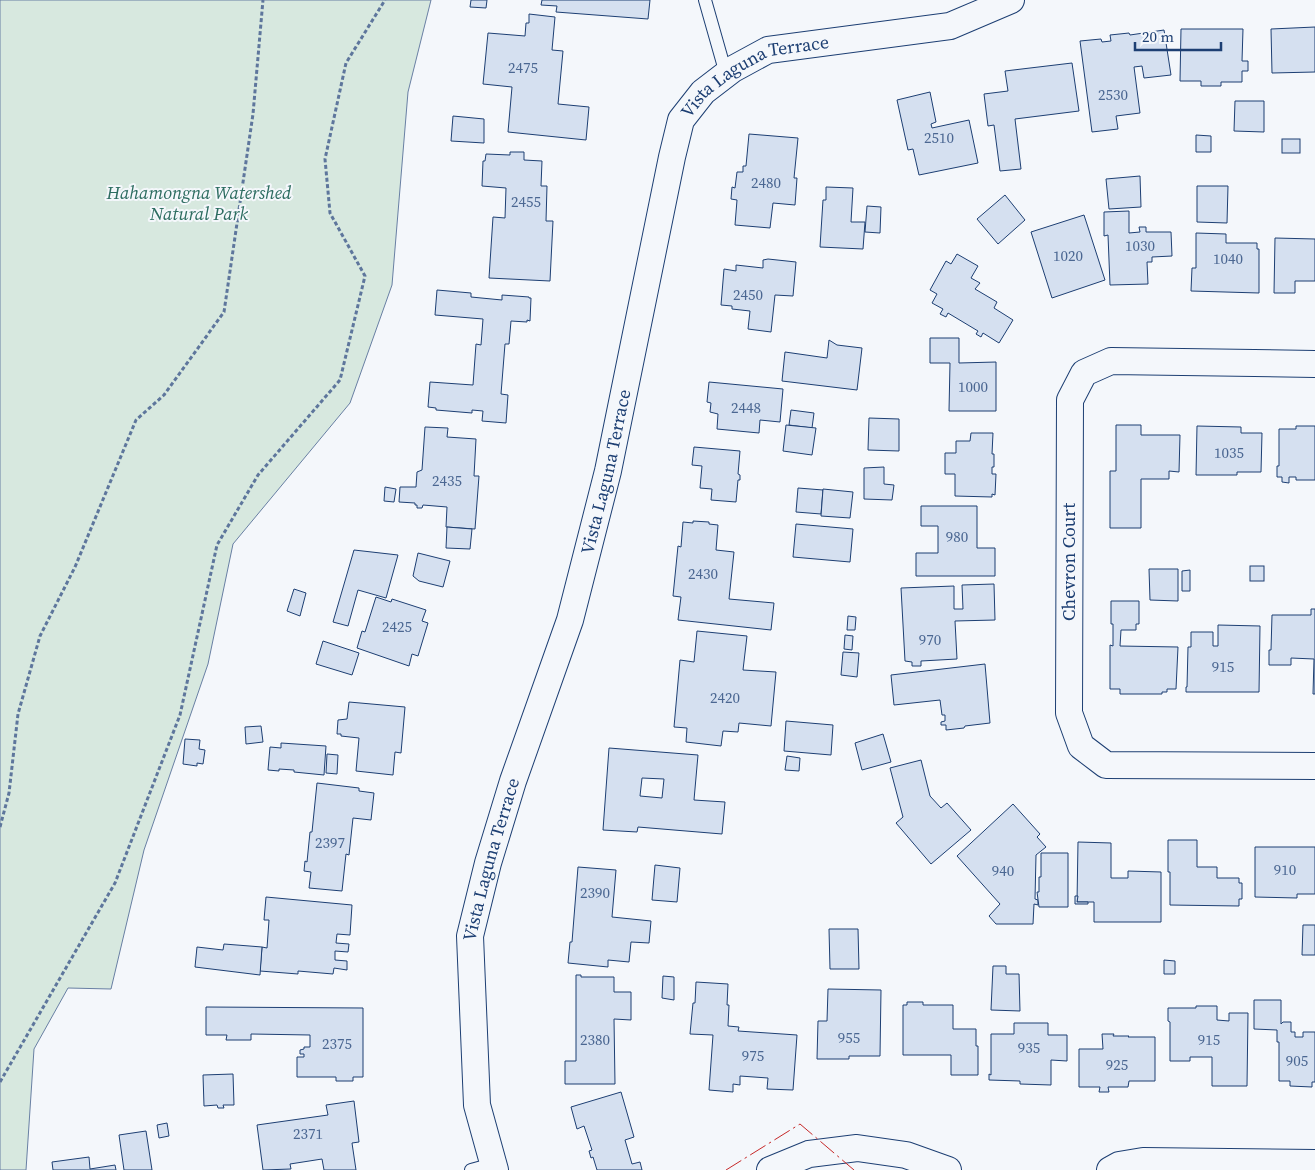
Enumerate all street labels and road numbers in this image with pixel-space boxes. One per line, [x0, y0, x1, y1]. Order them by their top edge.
street label: Vista Laguna Terrace [675, 29, 830, 123]
street label: Vista Laguna Terrace [574, 387, 636, 557]
street label: Chevron Court [1056, 503, 1081, 621]
street label: Vista Laguna Terrace [456, 775, 525, 944]

